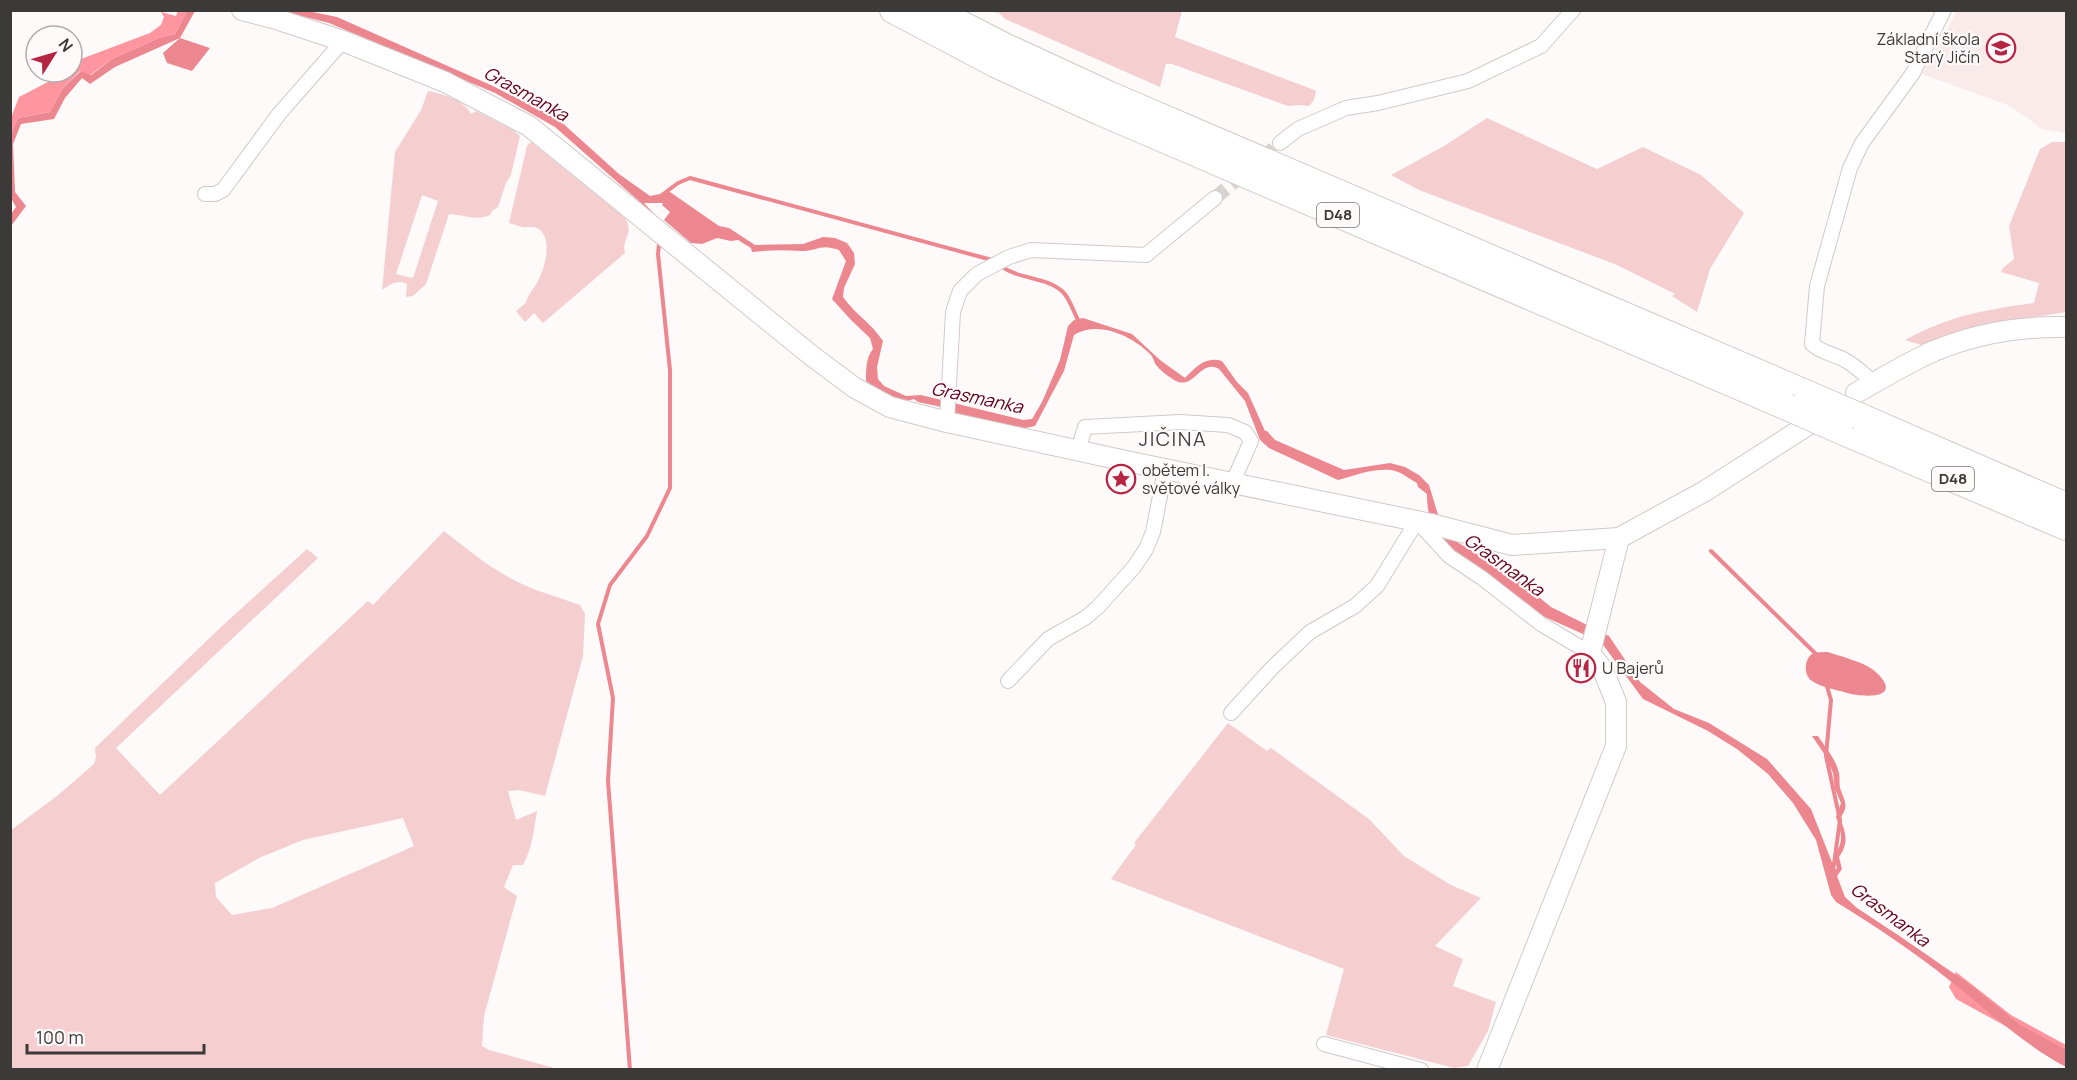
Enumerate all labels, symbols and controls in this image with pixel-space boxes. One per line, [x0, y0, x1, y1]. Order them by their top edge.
north arrow [24, 24, 84, 84]
place label: Základní škola Starý Jičín [1877, 28, 1980, 68]
school or university icon: Základní škola Starý Jičín [1985, 32, 2017, 64]
text: N [54, 34, 78, 56]
water label: Grasmanka [480, 60, 574, 127]
road number: D48 [1317, 203, 1359, 227]
water label: Grasmanka [929, 376, 1026, 419]
district label: JIČINA [1139, 425, 1207, 452]
place label: obětem I. světové války [1142, 459, 1241, 499]
place icon: obětem I. světové války [1105, 463, 1137, 495]
road number: D48 [1932, 467, 1974, 491]
water label: Grasmanka [1460, 527, 1550, 602]
restaurant icon: U Bajerů [1565, 652, 1597, 684]
place label: U Bajerů [1602, 657, 1664, 679]
water label: Grasmanka [1846, 877, 1936, 952]
scale bar [27, 1017, 204, 1055]
text: 100 m [36, 1025, 84, 1049]

